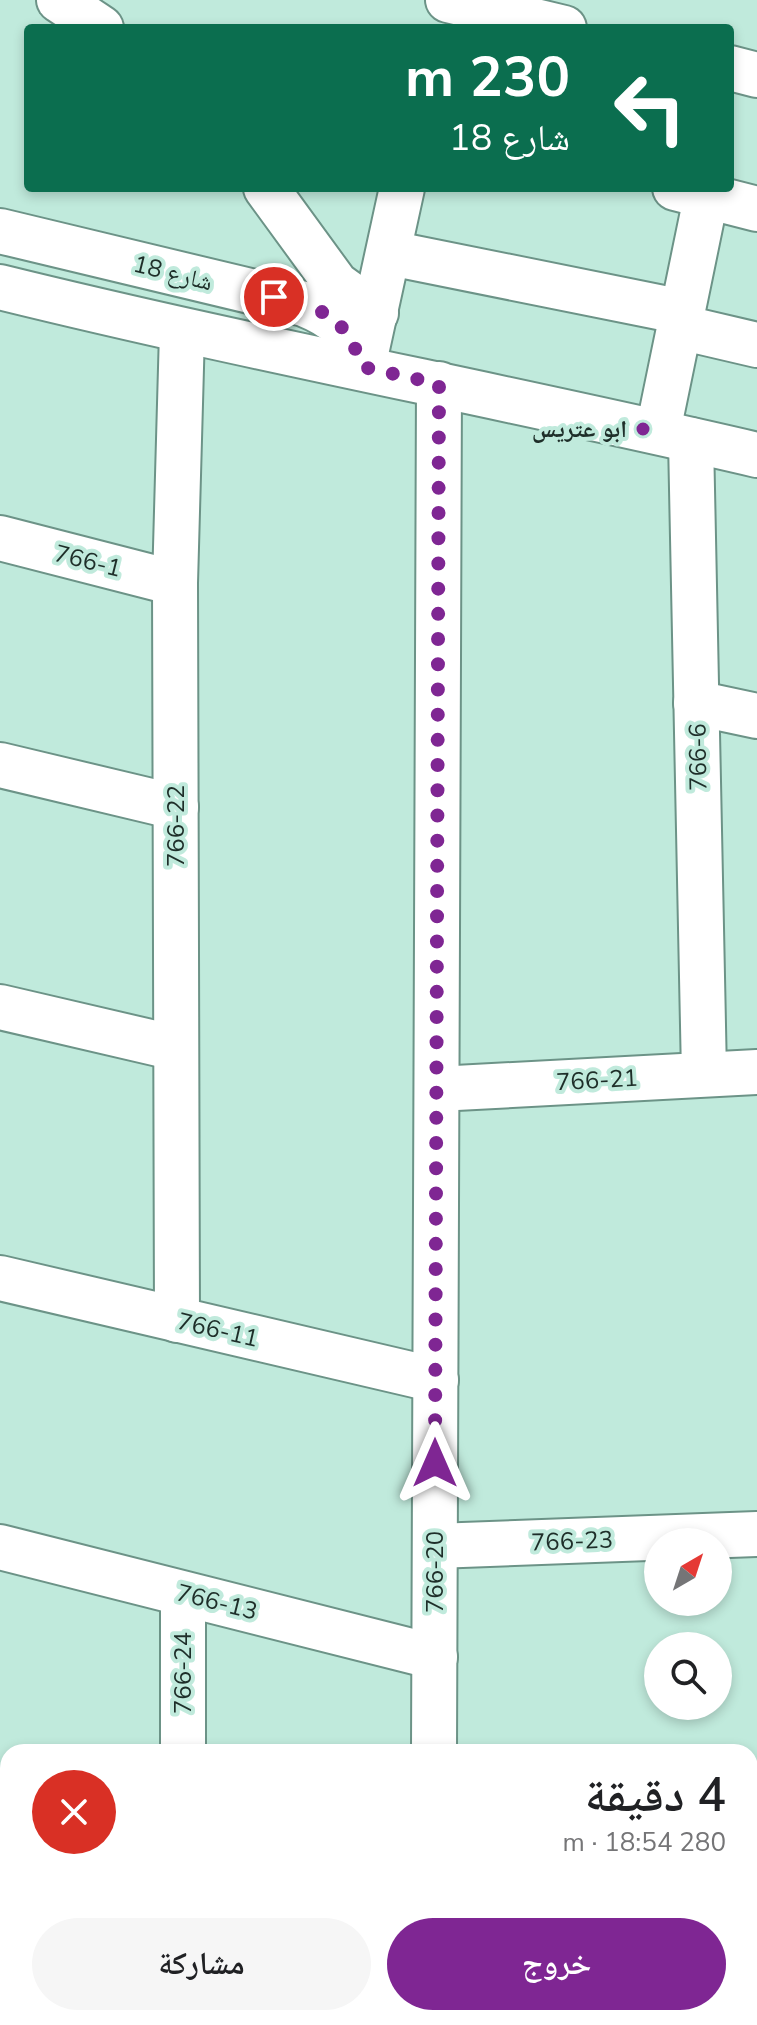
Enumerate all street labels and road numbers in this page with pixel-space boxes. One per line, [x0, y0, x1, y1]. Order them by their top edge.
street label: شارع 18 [130, 248, 216, 298]
street label: 766-1 [51, 537, 125, 585]
street label: 766-6 [681, 723, 715, 791]
street label: 766-22 [160, 785, 192, 867]
street label: 766-21 [555, 1062, 639, 1098]
street label: 766-11 [174, 1305, 262, 1355]
street label: 766-23 [530, 1524, 614, 1558]
street label: 766-20 [419, 1531, 451, 1613]
street label: 766-13 [173, 1577, 261, 1627]
street label: 766-24 [167, 1632, 199, 1714]

